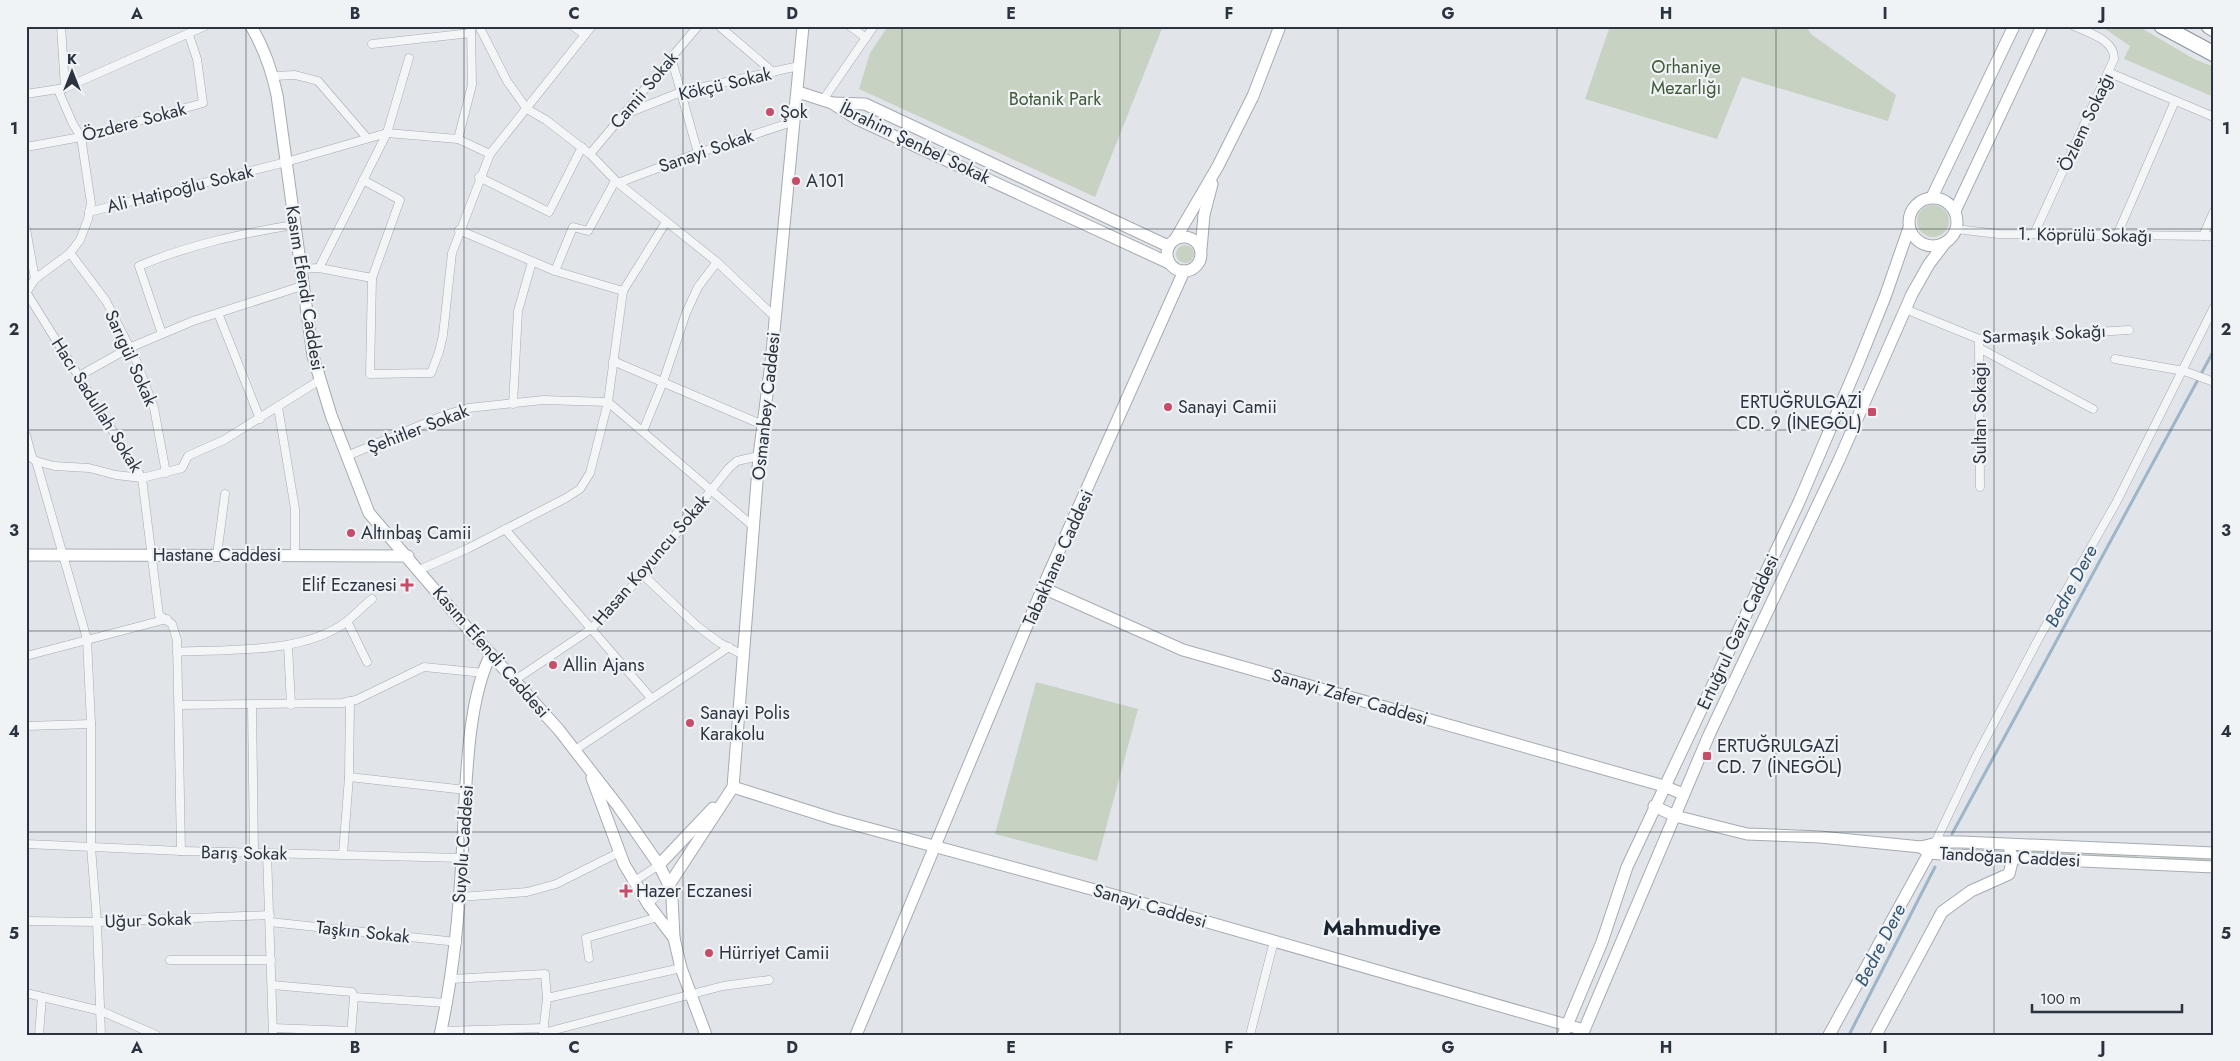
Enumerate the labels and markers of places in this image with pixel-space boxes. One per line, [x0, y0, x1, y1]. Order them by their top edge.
place label: Şok [780, 99, 808, 125]
marker: Şok [764, 106, 776, 118]
place label: A101 [806, 168, 845, 194]
marker: A101 [790, 175, 802, 187]
place label: ERTUĞRULGAZİ CD. 9 (İNEGÖL) [1736, 389, 1862, 436]
place label: Sanayi Camii [1178, 394, 1277, 420]
marker: Sanayi Camii [1162, 401, 1174, 413]
marker: ERTUĞRULGAZİ CD. 9 (İNEGÖL) [1866, 406, 1878, 418]
place label: Altınbaş Camii [361, 520, 471, 546]
marker: Altınbaş Camii [345, 527, 357, 539]
place label: Elif Eczanesi [302, 572, 397, 598]
marker: Elif Eczanesi [401, 579, 413, 591]
place label: Allin Ajans [563, 652, 644, 678]
marker: Allin Ajans [547, 659, 559, 671]
place label: Sanayi Polis Karakolu [700, 700, 790, 747]
marker: Sanayi Polis Karakolu [684, 717, 696, 729]
place label: ERTUĞRULGAZİ CD. 7 (İNEGÖL) [1717, 733, 1842, 780]
marker: ERTUĞRULGAZİ CD. 7 (İNEGÖL) [1701, 750, 1713, 762]
place label: Hazer Eczanesi [636, 878, 752, 904]
marker: Hazer Eczanesi [620, 885, 632, 897]
place label: Hürriyet Camii [719, 940, 829, 966]
marker: Hürriyet Camii [703, 947, 715, 959]

